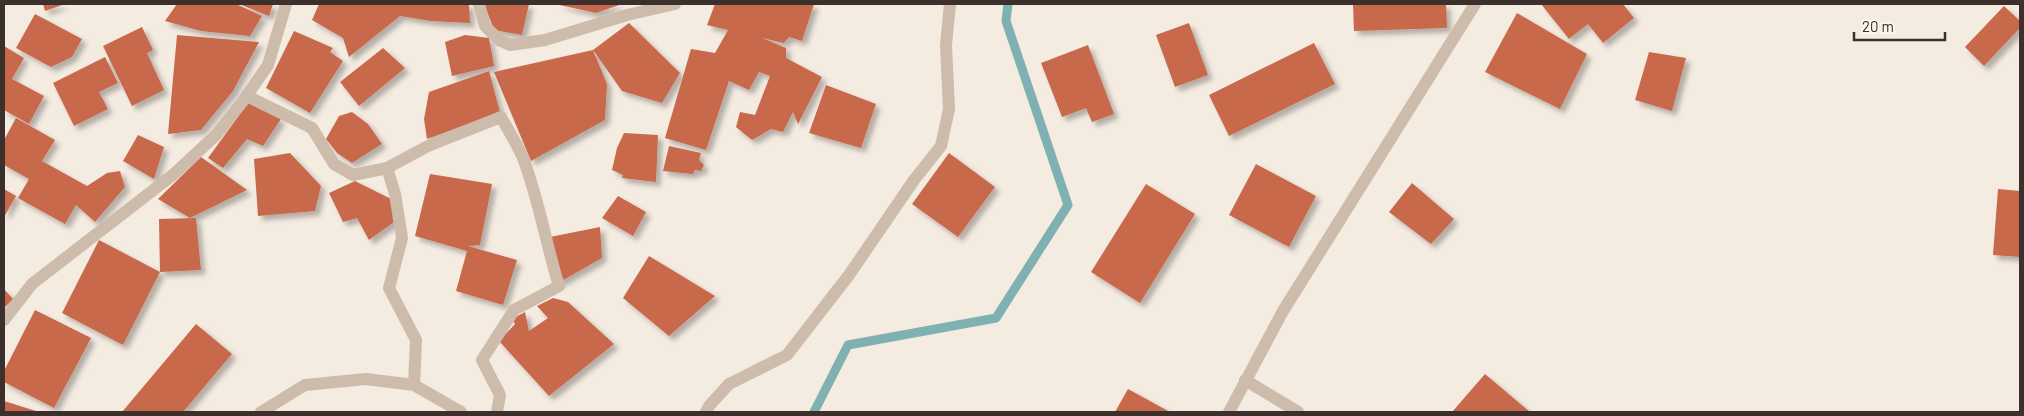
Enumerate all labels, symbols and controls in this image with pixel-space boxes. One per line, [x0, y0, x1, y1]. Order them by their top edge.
scale bar [1854, 10, 1945, 42]
text: 20 m [1862, 17, 1894, 35]

